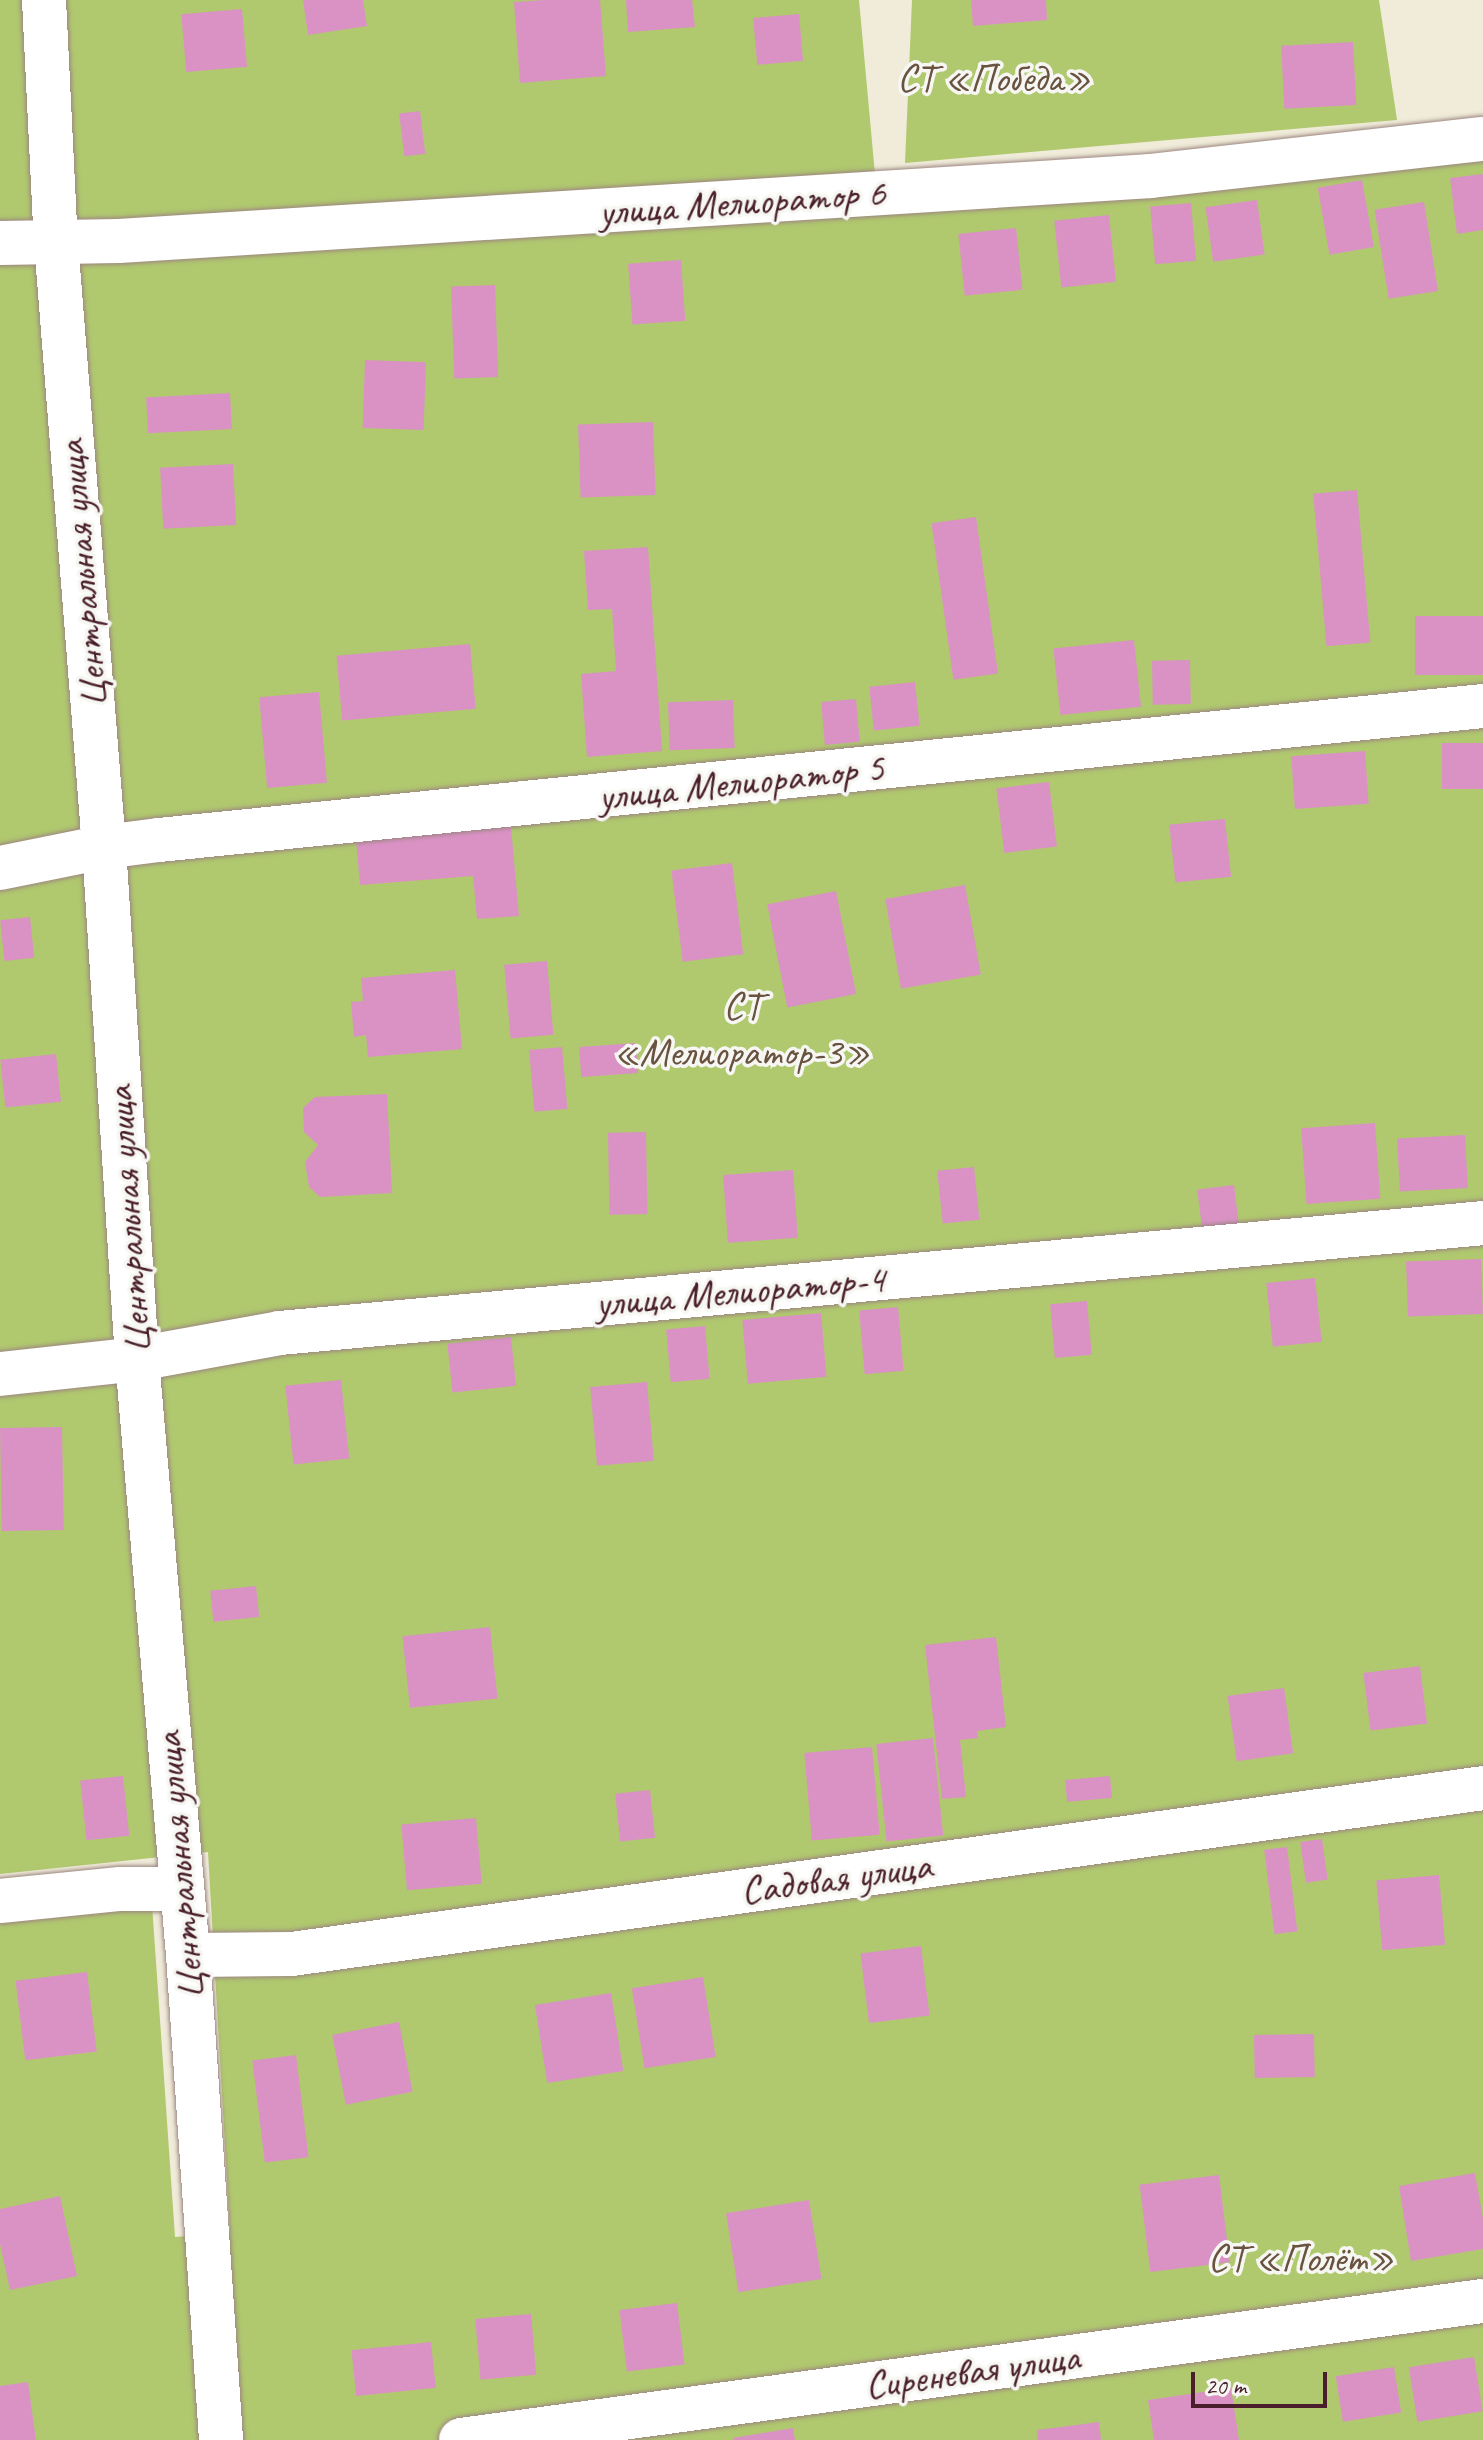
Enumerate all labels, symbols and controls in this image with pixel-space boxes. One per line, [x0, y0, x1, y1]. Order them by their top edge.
park label: СТ «Победа» [897, 54, 1091, 102]
street label: улица Мелиоратор 6 [598, 168, 886, 236]
street label: Центральная улица [46, 437, 118, 711]
street label: улица Мелиоратор 5 [596, 743, 886, 821]
park label: СТ «Мелиоратор-3» [614, 982, 870, 1076]
street label: Центральная улица [95, 1084, 161, 1356]
street label: улица Мелиоратор-4 [594, 1254, 886, 1328]
street label: Центральная улица [143, 1729, 215, 2003]
street label: Садовая улица [737, 1841, 935, 1915]
park label: СТ «Полёт» [1208, 2234, 1394, 2282]
street label: Сиреневая улица [860, 2332, 1084, 2410]
scale bar [1195, 2356, 1331, 2406]
text: 20 m [1205, 2371, 1246, 2401]

